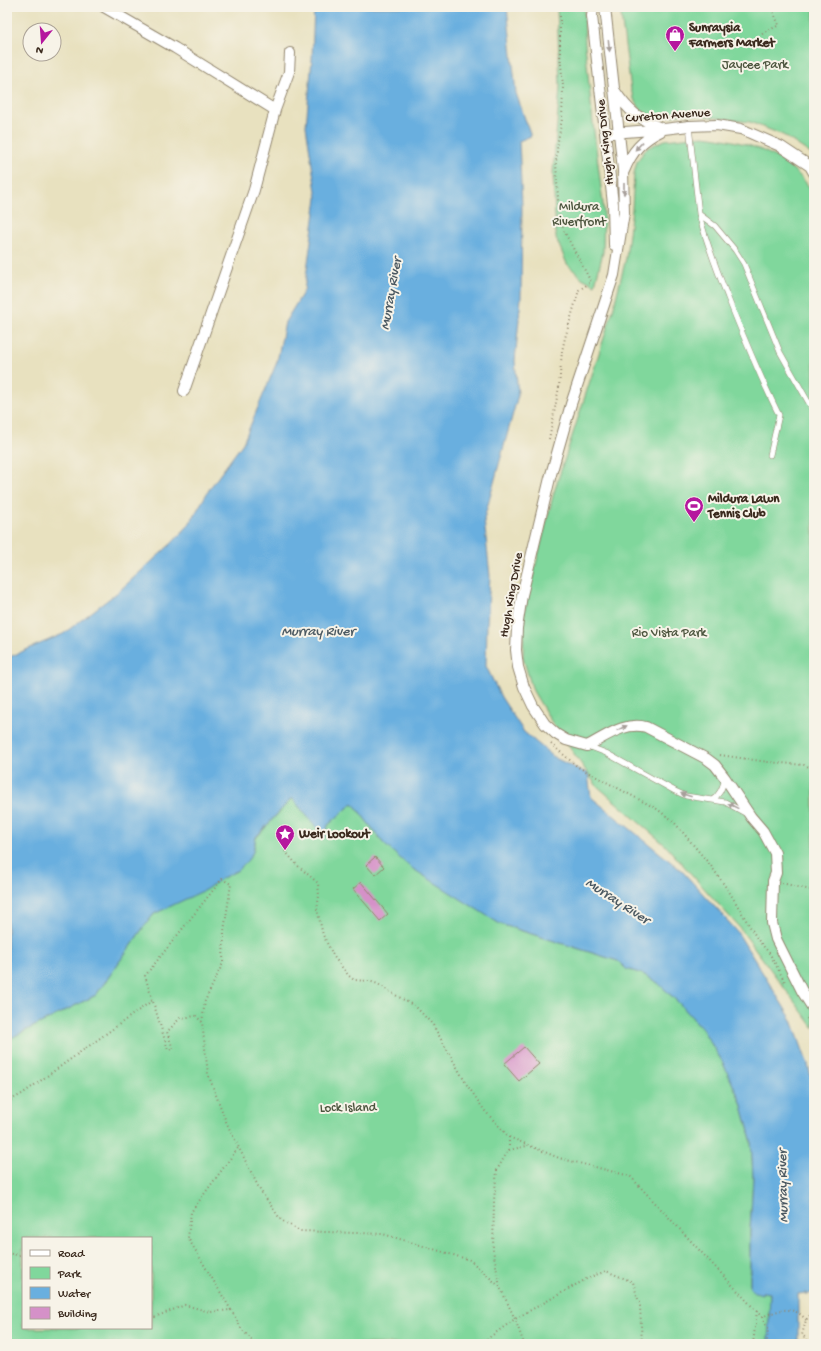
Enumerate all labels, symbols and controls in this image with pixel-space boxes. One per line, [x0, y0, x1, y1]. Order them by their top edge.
place label: Sunraysia Farmers Market [688, 21, 776, 51]
north arrow [22, 22, 62, 62]
shop icon: Sunraysia Farmers Market [664, 24, 686, 52]
one-way arrow [606, 40, 612, 52]
text: N [34, 43, 45, 56]
park label: Jaycee Park [722, 58, 789, 73]
street label: Hugh King Drive [594, 98, 618, 186]
street label: Cureton Avenue [625, 106, 711, 126]
one-way arrow [635, 141, 644, 151]
one-way arrow [621, 183, 627, 196]
park label: Mildura Riverfront [552, 200, 607, 230]
water label: Murray River [377, 254, 407, 331]
place label: Mildura Lawn Tennis Club [707, 492, 780, 522]
sports icon: Mildura Lawn Tennis Club [683, 495, 705, 523]
street label: Hugh King Drive [497, 551, 527, 639]
water label: Murray River [282, 624, 357, 641]
park label: Rio Vista Park [632, 626, 708, 641]
one-way arrow [616, 725, 627, 732]
one-way arrow [680, 792, 692, 798]
one-way arrow [727, 803, 738, 809]
place icon: Weir Lookout [274, 823, 296, 851]
place label: Weir Lookout [298, 827, 371, 842]
water label: Murray River [582, 875, 655, 931]
park label: Lock Island [320, 1101, 378, 1116]
water label: Murray River [775, 1146, 793, 1223]
legend [22, 1237, 152, 1329]
text: Road [58, 1248, 85, 1262]
text: Park [57, 1268, 83, 1282]
text: Water [58, 1288, 92, 1302]
text: Building [57, 1308, 97, 1322]

